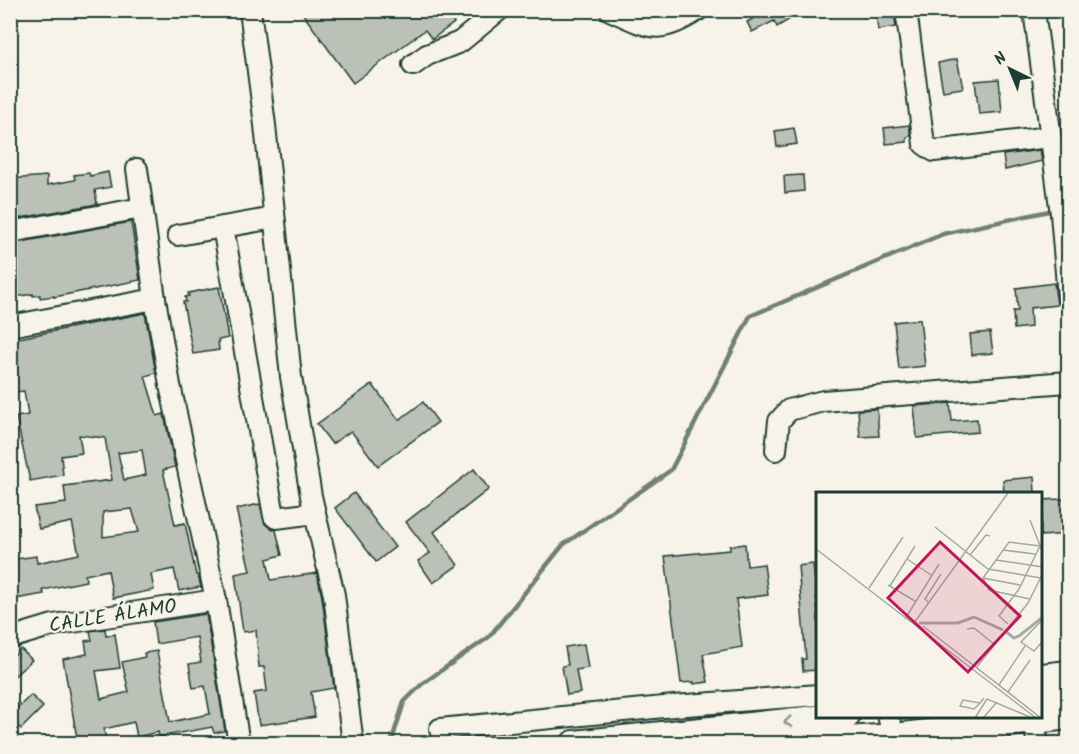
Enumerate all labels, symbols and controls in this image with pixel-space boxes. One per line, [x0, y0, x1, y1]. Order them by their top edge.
north arrow [980, 39, 1040, 99]
text: N [989, 47, 1013, 72]
inset map [816, 492, 1043, 718]
street label: CALLE ÁLAMO [47, 591, 179, 643]
one-way arrow [783, 715, 792, 728]

